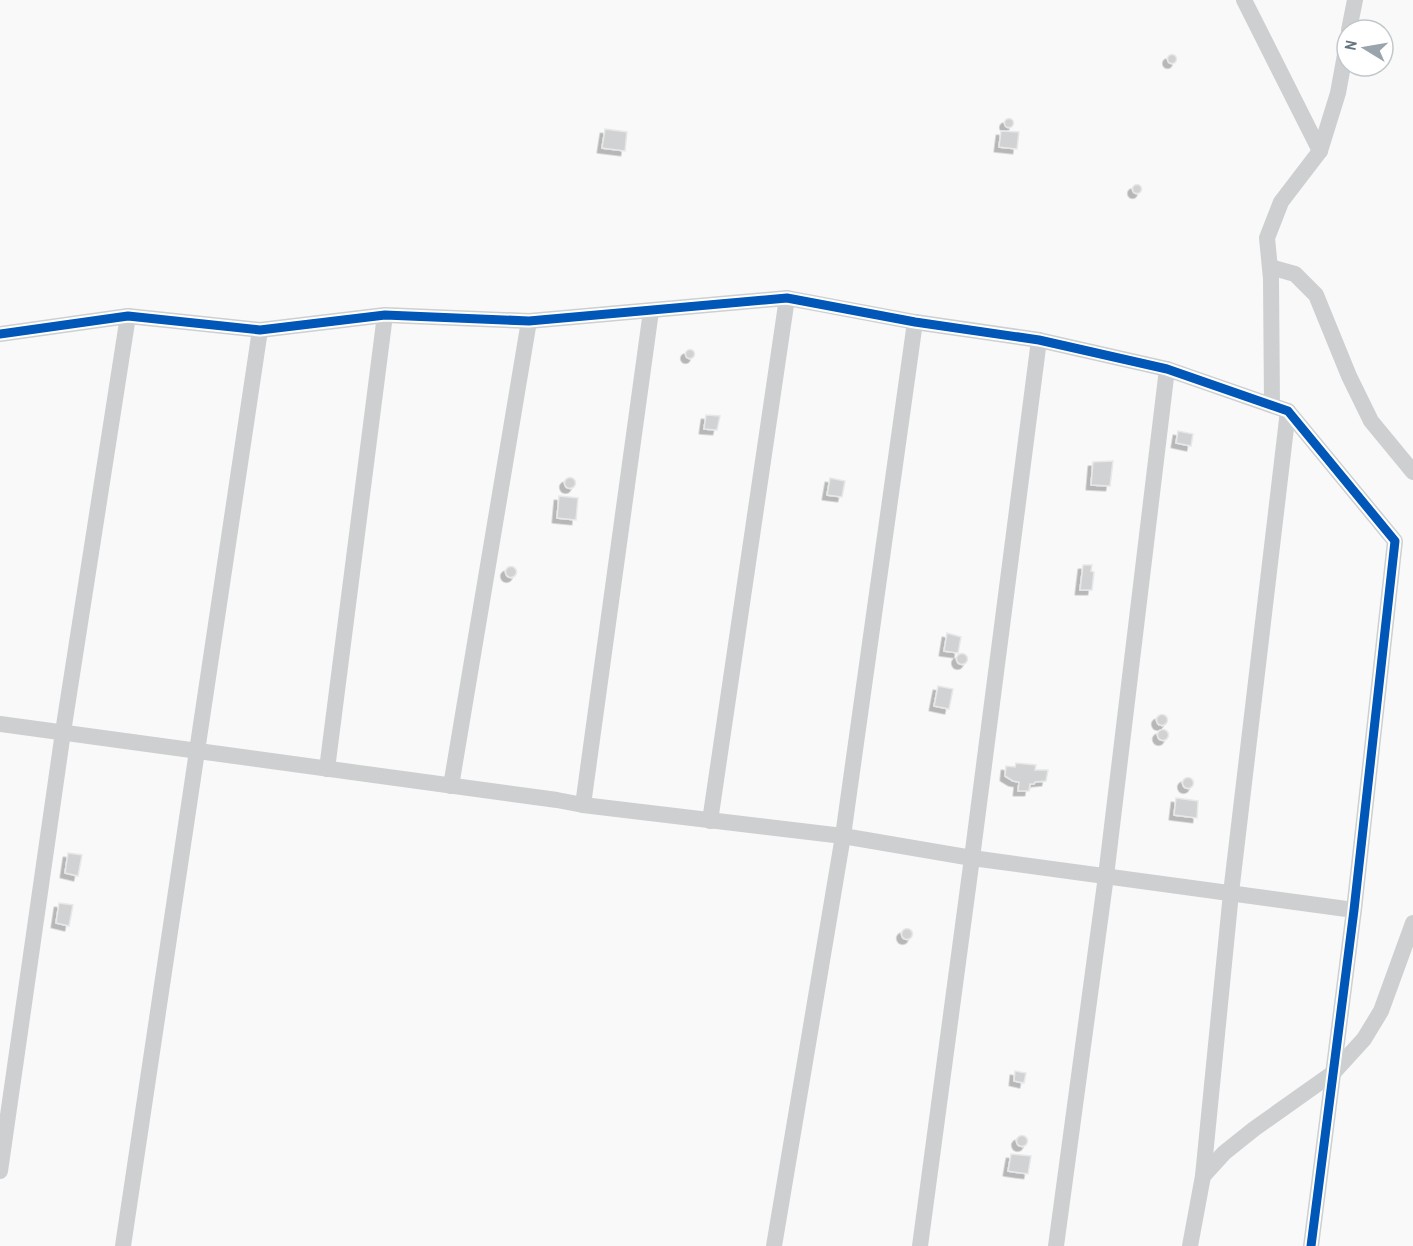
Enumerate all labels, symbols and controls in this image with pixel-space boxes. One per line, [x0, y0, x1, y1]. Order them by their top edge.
north arrow [1335, 18, 1395, 78]
text: N [1339, 38, 1362, 52]

